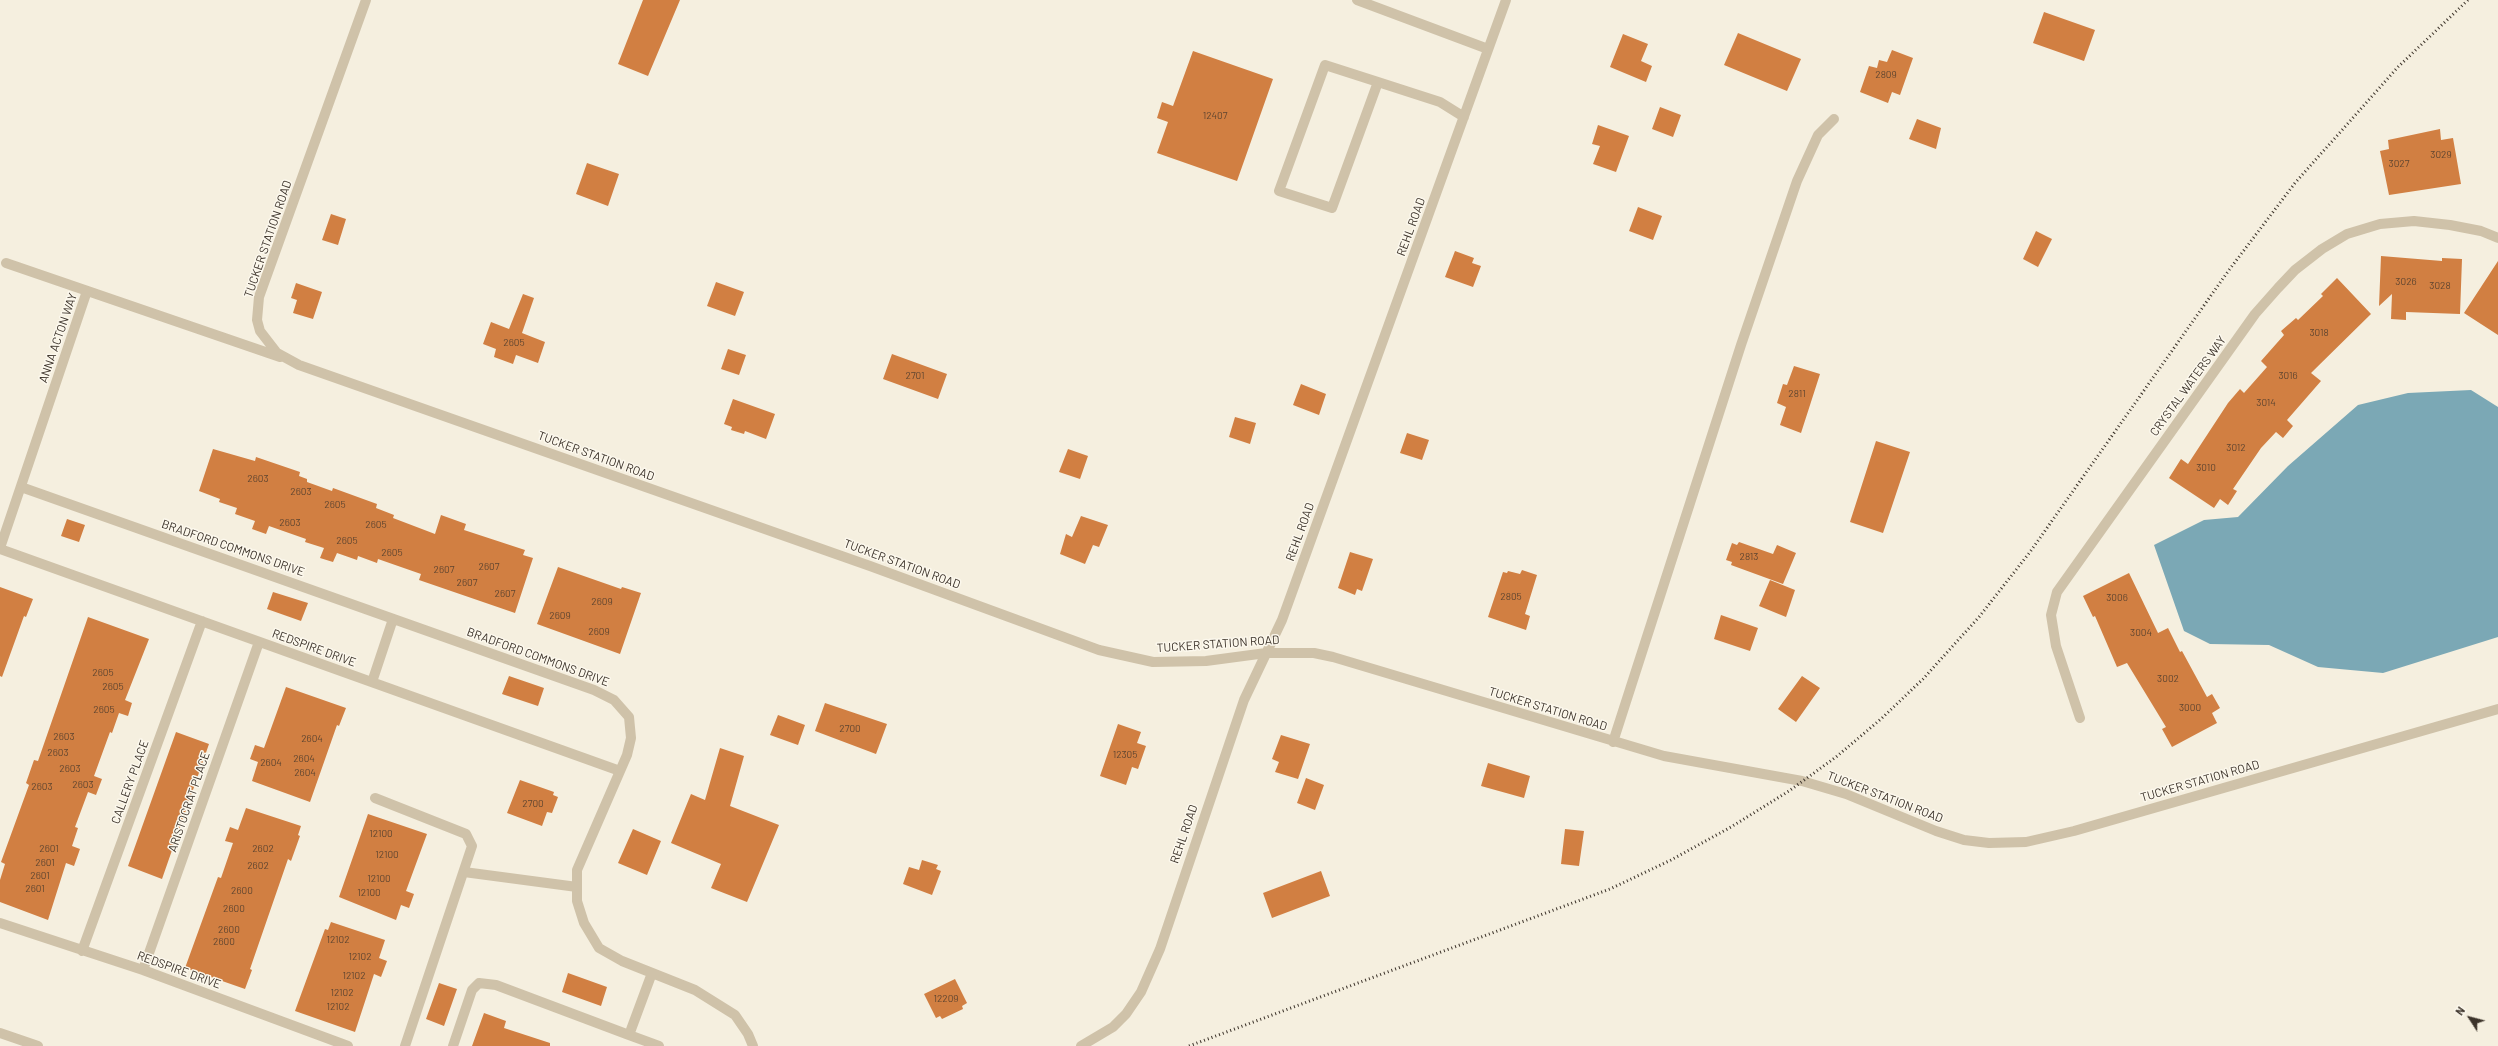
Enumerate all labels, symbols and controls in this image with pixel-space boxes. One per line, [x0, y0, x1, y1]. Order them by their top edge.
house number: 2809 [1875, 69, 1897, 81]
house number: 12407 [1203, 110, 1227, 122]
house number: 3029 [2430, 149, 2452, 161]
house number: 3027 [2389, 158, 2409, 170]
street label: TUCKER STATION ROAD [241, 179, 295, 299]
street label: REHL ROAD [1394, 196, 1428, 258]
house number: 3026 [2395, 276, 2417, 288]
house number: 3028 [2429, 280, 2451, 292]
street label: ANNA ACTON WAY [36, 291, 80, 385]
house number: 3018 [2309, 327, 2329, 339]
street label: CRYSTAL WATERS WAY [2147, 333, 2229, 439]
house number: 2605 [503, 337, 525, 349]
house number: 2701 [906, 370, 924, 382]
house number: 3016 [2278, 370, 2298, 382]
house number: 2811 [1788, 388, 1806, 400]
house number: 3014 [2256, 397, 2276, 409]
street label: TUCKER STATION ROAD [536, 428, 656, 484]
house number: 3012 [2226, 442, 2246, 454]
house number: 3010 [2196, 462, 2216, 474]
house number: 2603 [247, 473, 269, 485]
house number: 2603 [290, 486, 312, 498]
house number: 2605 [324, 499, 346, 511]
street label: REHL ROAD [1283, 501, 1317, 563]
street label: BRADFORD COMMONS DRIVE [160, 517, 306, 579]
house number: 2603 [279, 517, 301, 529]
house number: 2605 [365, 519, 387, 531]
house number: 2605 [336, 535, 358, 547]
street label: TUCKER STATION ROAD [842, 536, 962, 592]
house number: 2605 [381, 547, 403, 559]
house number: 2813 [1740, 551, 1758, 563]
house number: 2607 [479, 561, 499, 573]
house number: 2607 [434, 564, 454, 576]
house number: 2607 [457, 577, 477, 589]
house number: 2607 [495, 588, 515, 600]
house number: 2805 [1500, 591, 1522, 603]
house number: 3006 [2106, 592, 2128, 604]
house number: 2609 [591, 596, 613, 608]
house number: 2609 [549, 610, 571, 622]
street label: BRADFORD COMMONS DRIVE [465, 625, 611, 689]
street label: REDSPIRE DRIVE [270, 626, 358, 670]
house number: 2609 [588, 626, 610, 638]
house number: 3004 [2130, 627, 2152, 639]
street label: TUCKER STATION ROAD [1156, 633, 1280, 655]
house number: 2605 [92, 667, 114, 679]
house number: 3002 [2157, 673, 2179, 685]
house number: 2605 [102, 681, 124, 693]
street label: TUCKER STATION ROAD [1487, 684, 1609, 734]
house number: 3000 [2179, 702, 2201, 714]
house number: 2605 [93, 704, 115, 716]
house number: 2700 [839, 723, 861, 735]
house number: 2603 [53, 731, 75, 743]
house number: 2604 [301, 733, 323, 745]
street label: CALLERY PLACE [108, 738, 152, 826]
house number: 2603 [47, 747, 69, 759]
house number: 12305 [1113, 749, 1137, 761]
street label: ARISTOCRAT PLACE [165, 750, 213, 854]
house number: 2604 [293, 753, 315, 765]
house number: 2604 [260, 757, 282, 769]
street label: TUCKER STATION ROAD [2139, 757, 2261, 805]
house number: 2603 [59, 763, 81, 775]
house number: 2604 [294, 767, 316, 779]
street label: TUCKER STATION ROAD [1825, 768, 1945, 826]
house number: 2603 [72, 779, 94, 791]
house number: 2603 [31, 781, 53, 793]
house number: 2700 [522, 798, 544, 810]
street label: REHL ROAD [1167, 803, 1201, 865]
house number: 12100 [369, 828, 393, 840]
house number: 2601 [39, 843, 59, 855]
house number: 2602 [252, 843, 274, 855]
house number: 12100 [375, 849, 399, 861]
house number: 2601 [35, 857, 55, 869]
house number: 2602 [247, 860, 269, 872]
house number: 2601 [30, 870, 50, 882]
house number: 12100 [367, 873, 391, 885]
house number: 2601 [25, 883, 45, 895]
house number: 2600 [231, 885, 253, 897]
house number: 12100 [357, 887, 381, 899]
house number: 2600 [223, 903, 245, 915]
house number: 2600 [218, 924, 240, 936]
house number: 12102 [326, 934, 350, 946]
house number: 2600 [213, 936, 235, 948]
street label: REDSPIRE DRIVE [135, 948, 223, 992]
house number: 12102 [348, 951, 372, 963]
house number: 12102 [342, 970, 366, 982]
house number: 12102 [330, 987, 354, 999]
house number: 12209 [933, 993, 959, 1005]
north arrow [2450, 998, 2490, 1038]
house number: 12102 [326, 1001, 350, 1013]
text: N [2452, 1004, 2467, 1017]

